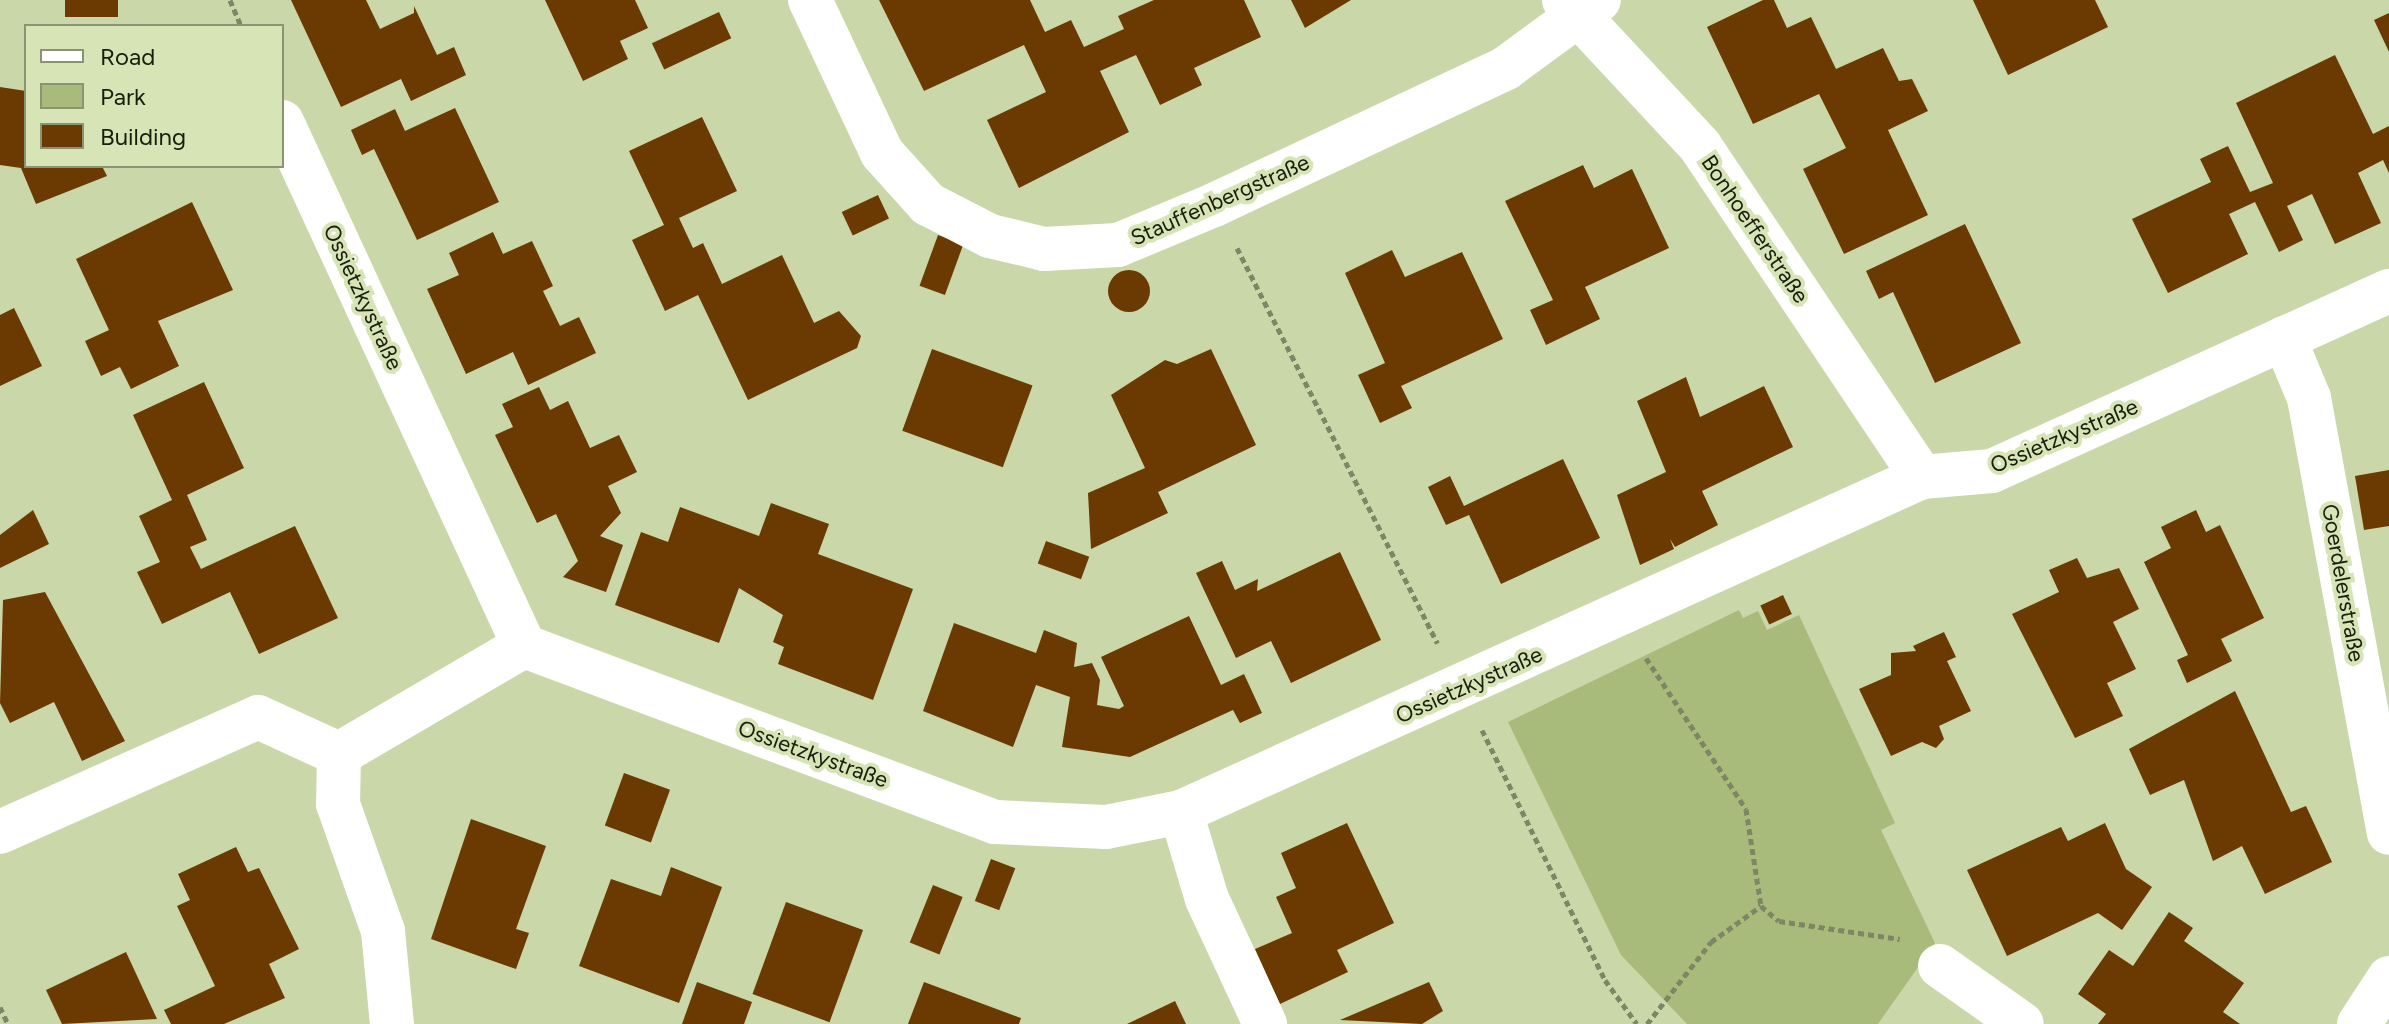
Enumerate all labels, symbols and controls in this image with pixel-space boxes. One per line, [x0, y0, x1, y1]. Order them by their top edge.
legend [24, 24, 284, 168]
text: Road [100, 42, 155, 71]
text: Park [100, 82, 146, 111]
text: Building [100, 122, 186, 151]
street label: Stauffenbergstraße [1127, 149, 1313, 251]
street label: Bonhoefferstraße [1696, 150, 1814, 308]
street label: Ossietzkystraße [318, 220, 408, 374]
street label: Ossietzkystraße [1986, 393, 2142, 479]
street label: Goerdelerstraße [2316, 502, 2370, 664]
street label: Ossietzkystraße [1392, 641, 1546, 729]
street label: Ossietzkystraße [734, 715, 892, 793]

